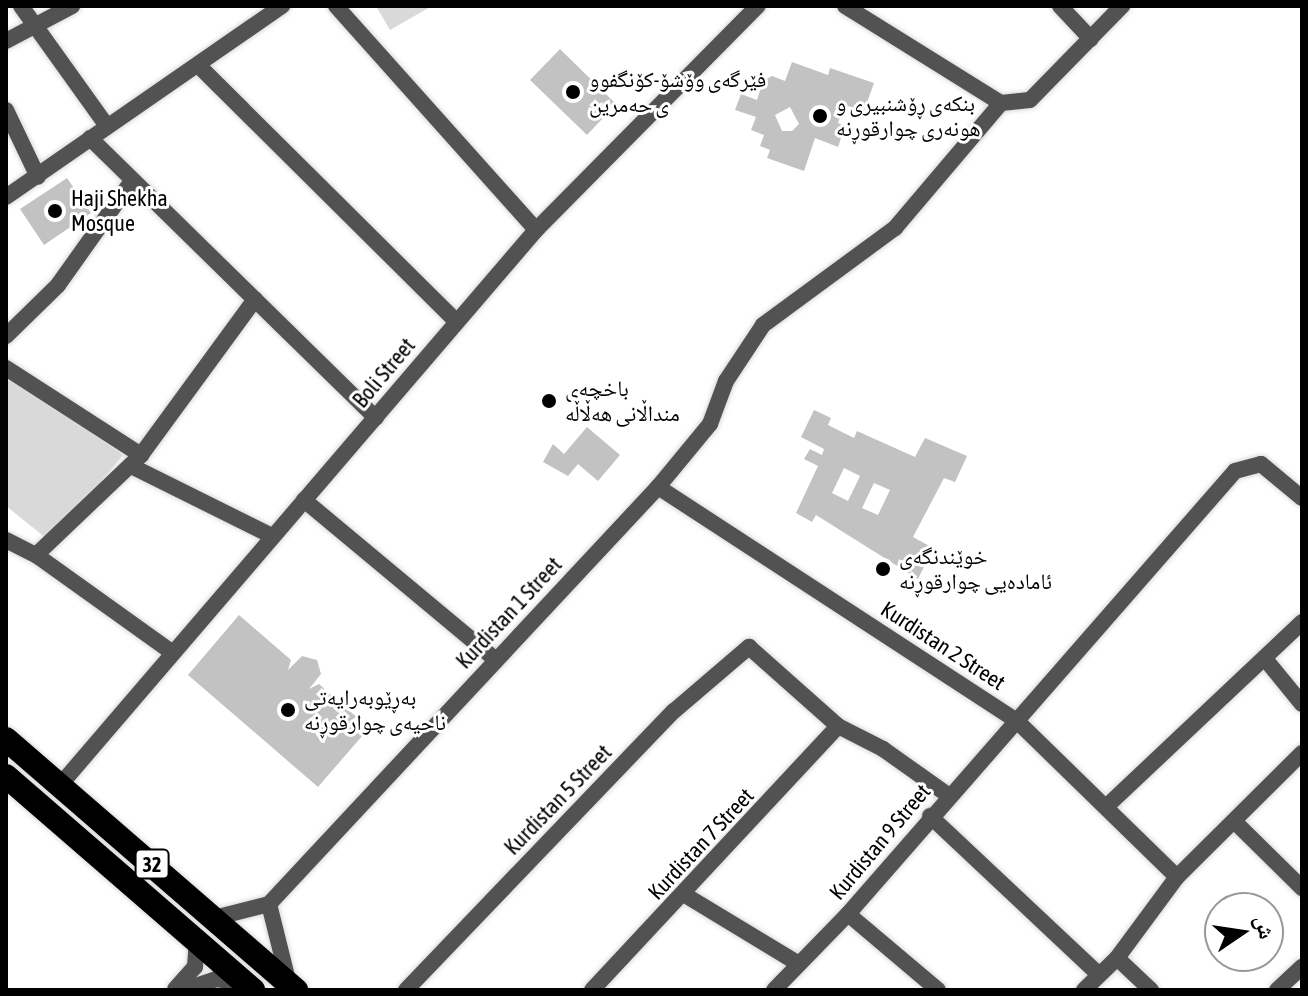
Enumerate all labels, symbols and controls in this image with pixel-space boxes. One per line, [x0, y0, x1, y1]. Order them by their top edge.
place label: فێرگەی وۆشۆ-کۆنگفوو ی حەمرین [589, 66, 766, 118]
marker: فێرگەی وۆشۆ-کۆنگفوو ی حەمرین [564, 83, 582, 101]
place label: بنکەی ڕۆشنبیری و هونەری چوارقوڕنە [836, 90, 981, 142]
marker: بنکەی ڕۆشنبیری و هونەری چوارقوڕنە [811, 107, 829, 125]
place label: Haji Shekha Mosque [71, 185, 168, 236]
marker: Haji Shekha Mosque [46, 202, 64, 220]
street label: Boli Street [347, 333, 421, 413]
place label: باخچەی منداڵانی هەڵاڵە [565, 375, 680, 426]
marker: باخچەی منداڵانی هەڵاڵە [540, 392, 558, 410]
place label: خوێندنگەی ئامادەیی چوارقوڕنە [899, 543, 1052, 594]
street label: Kurdistan 1 Street [451, 552, 567, 674]
marker: خوێندنگەی ئامادەیی چوارقوڕنە [874, 560, 892, 578]
street label: Kurdistan 2 Street [876, 596, 1010, 696]
place label: بەڕێوبەرایەتی ناحیەی چوارقوڕنە [304, 684, 446, 736]
marker: بەڕێوبەرایەتی ناحیەی چوارقوڕنە [279, 701, 297, 719]
street label: Kurdistan 5 Street [499, 739, 617, 861]
street label: Kurdistan 9 Street [824, 779, 936, 905]
street label: Kurdistan 7 Street [643, 783, 759, 905]
road number: 32 [134, 848, 170, 880]
north arrow [1204, 892, 1284, 972]
text: ش [1250, 913, 1281, 941]

